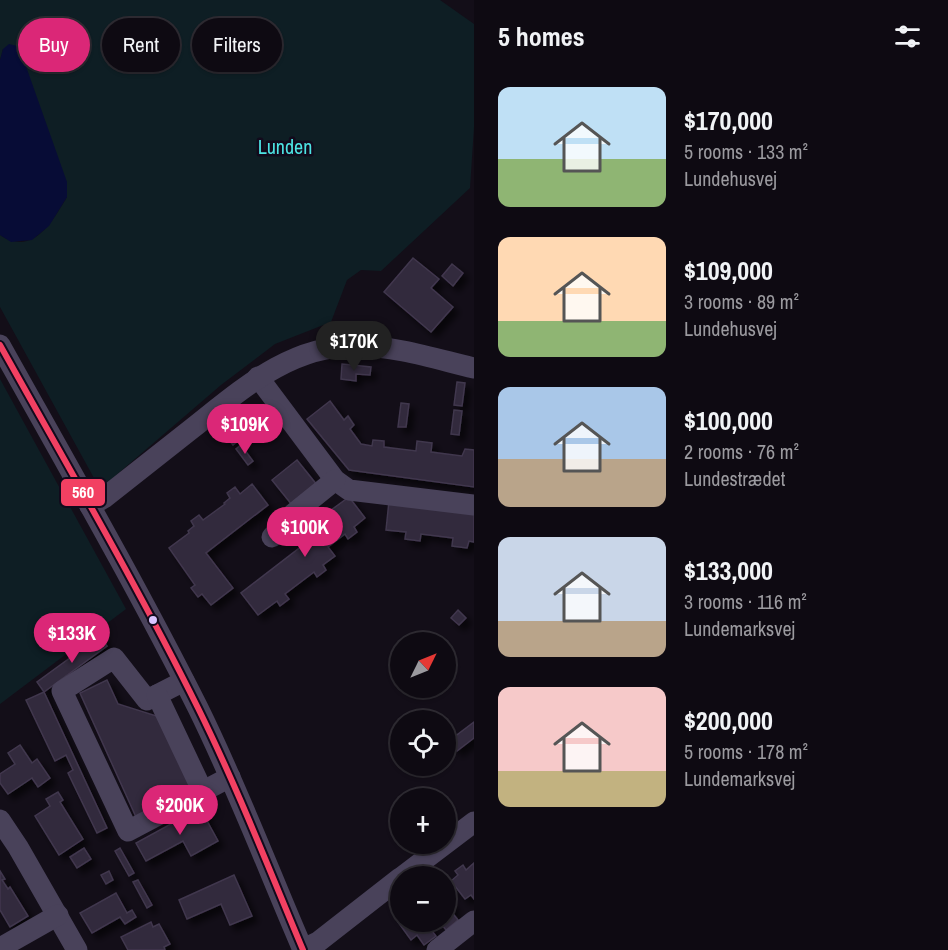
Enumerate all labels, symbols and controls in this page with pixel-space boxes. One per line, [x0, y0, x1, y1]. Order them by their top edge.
chip: Buy [18, 18, 90, 72]
chip: Rent [102, 18, 180, 72]
chip: Filters [192, 18, 282, 72]
text: 5 homes [498, 19, 585, 54]
icon: filters [891, 20, 924, 53]
text: $170,000 [684, 103, 773, 138]
icon: home [546, 111, 618, 183]
park label: Lunden [258, 133, 312, 160]
text: 5 rooms · 133 m² [684, 138, 808, 165]
text: Lundehusvej [684, 165, 777, 192]
text: $109,000 [684, 253, 773, 288]
icon: home [546, 261, 618, 333]
text: 3 rooms · 89 m² [684, 288, 799, 315]
text: Lundehusvej [684, 315, 777, 342]
pin: $170K [312, 321, 396, 372]
text: $170K [330, 327, 378, 354]
text: $100,000 [684, 403, 773, 438]
pin: $109K [203, 404, 287, 455]
text: $109K [221, 410, 269, 437]
icon: home [546, 411, 618, 483]
text: 2 rooms · 76 m² [684, 438, 799, 465]
text: Lundestrædet [684, 465, 785, 492]
line badge: 560 [60, 478, 106, 507]
text: 560 [72, 481, 94, 503]
pin: $100K [263, 507, 347, 558]
text: $100K [281, 513, 329, 540]
text: $133,000 [684, 553, 773, 588]
icon: home [546, 561, 618, 633]
text: 3 rooms · 116 m² [684, 588, 807, 615]
pin: $133K [30, 613, 114, 664]
unlabelled marker [147, 614, 159, 626]
text: Lundemarksvej [684, 615, 795, 642]
text: $133K [48, 619, 96, 646]
north arrow [390, 632, 456, 698]
map controls [390, 632, 456, 932]
text: $200,000 [684, 703, 773, 738]
button: locate [390, 710, 456, 776]
icon: home [546, 711, 618, 783]
text: 5 rooms · 178 m² [684, 738, 808, 765]
text: Lundemarksvej [684, 765, 795, 792]
pin: $200K [138, 785, 222, 836]
button: + [390, 788, 456, 854]
text: $200K [156, 791, 204, 818]
button: − [390, 866, 456, 932]

